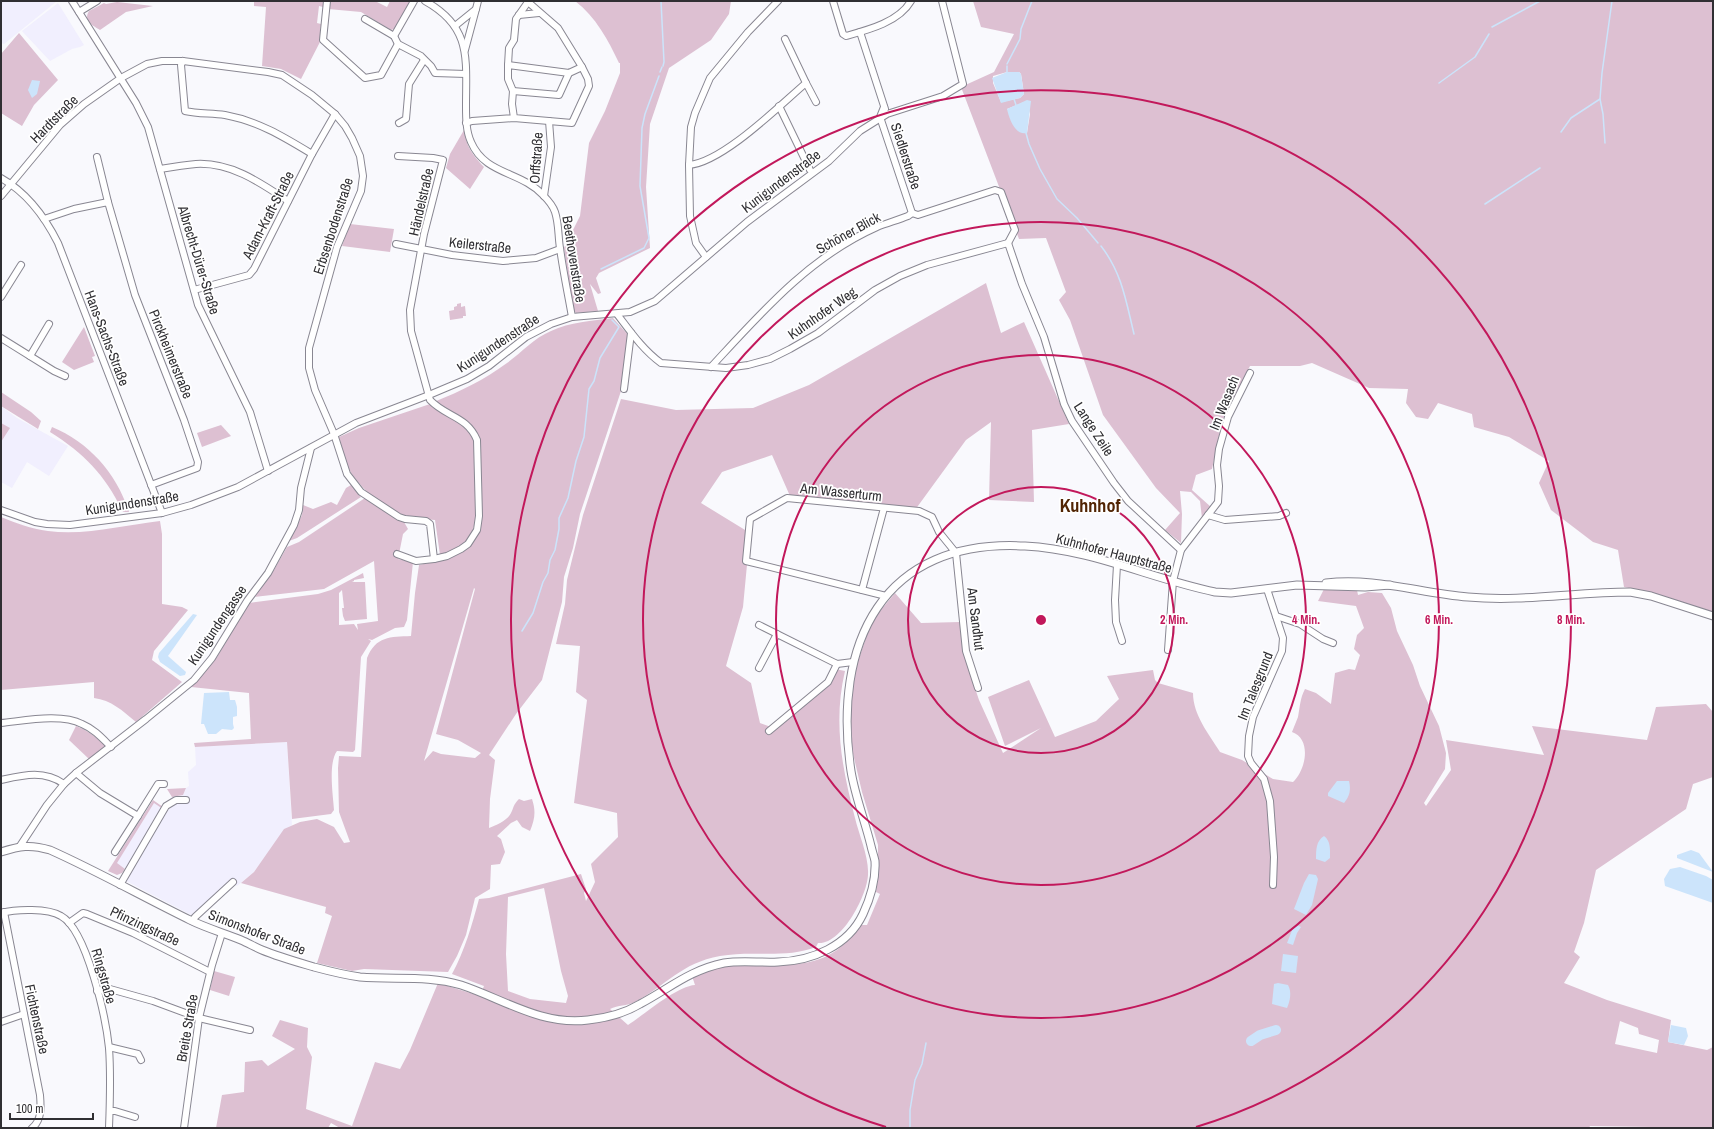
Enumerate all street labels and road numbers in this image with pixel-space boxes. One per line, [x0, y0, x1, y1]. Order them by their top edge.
street label: Hardtstraße [26, 91, 82, 147]
street label: Siedlerstraße [887, 120, 925, 192]
street label: Orffstraße [525, 132, 547, 184]
street label: Kunigundenstraße [738, 145, 824, 217]
street label: Händelstraße [404, 166, 438, 238]
street label: Adam-Kraft-Straße [238, 168, 298, 263]
street label: Erbsenbodenstraße [309, 175, 357, 277]
street label: Albrecht-Dürer-Straße [174, 202, 224, 317]
street label: Schöner Blick [813, 208, 884, 258]
street label: Beethovenstraße [558, 214, 590, 304]
street label: Keilerstraße [448, 233, 512, 257]
street label: Kuhnhofer Weg [784, 282, 860, 343]
street label: Hans-Sachs-Straße [81, 288, 133, 388]
street label: Pirckheimerstraße [145, 307, 197, 401]
street label: Kunigundenstraße [453, 310, 543, 376]
street label: Im Wasach [1205, 373, 1243, 433]
street label: Lange Zeile [1070, 399, 1118, 459]
street label: Am Wasserturm [798, 479, 883, 505]
street label: Kunigundenstraße [84, 487, 180, 519]
street label: Kuhnhofer Hauptstraße [1054, 529, 1174, 577]
street label: Kunigundengasse [184, 582, 250, 668]
street label: Am Sandhut [963, 586, 989, 651]
street label: Im Talesgrund [1233, 649, 1277, 723]
street label: Pfinzingstraße [107, 902, 183, 950]
street label: Simonshofer Straße [206, 905, 308, 959]
street label: Ringstraße [88, 946, 120, 1006]
street label: Fichtenstraße [21, 982, 53, 1056]
street label: Breite Straße [172, 993, 202, 1063]

